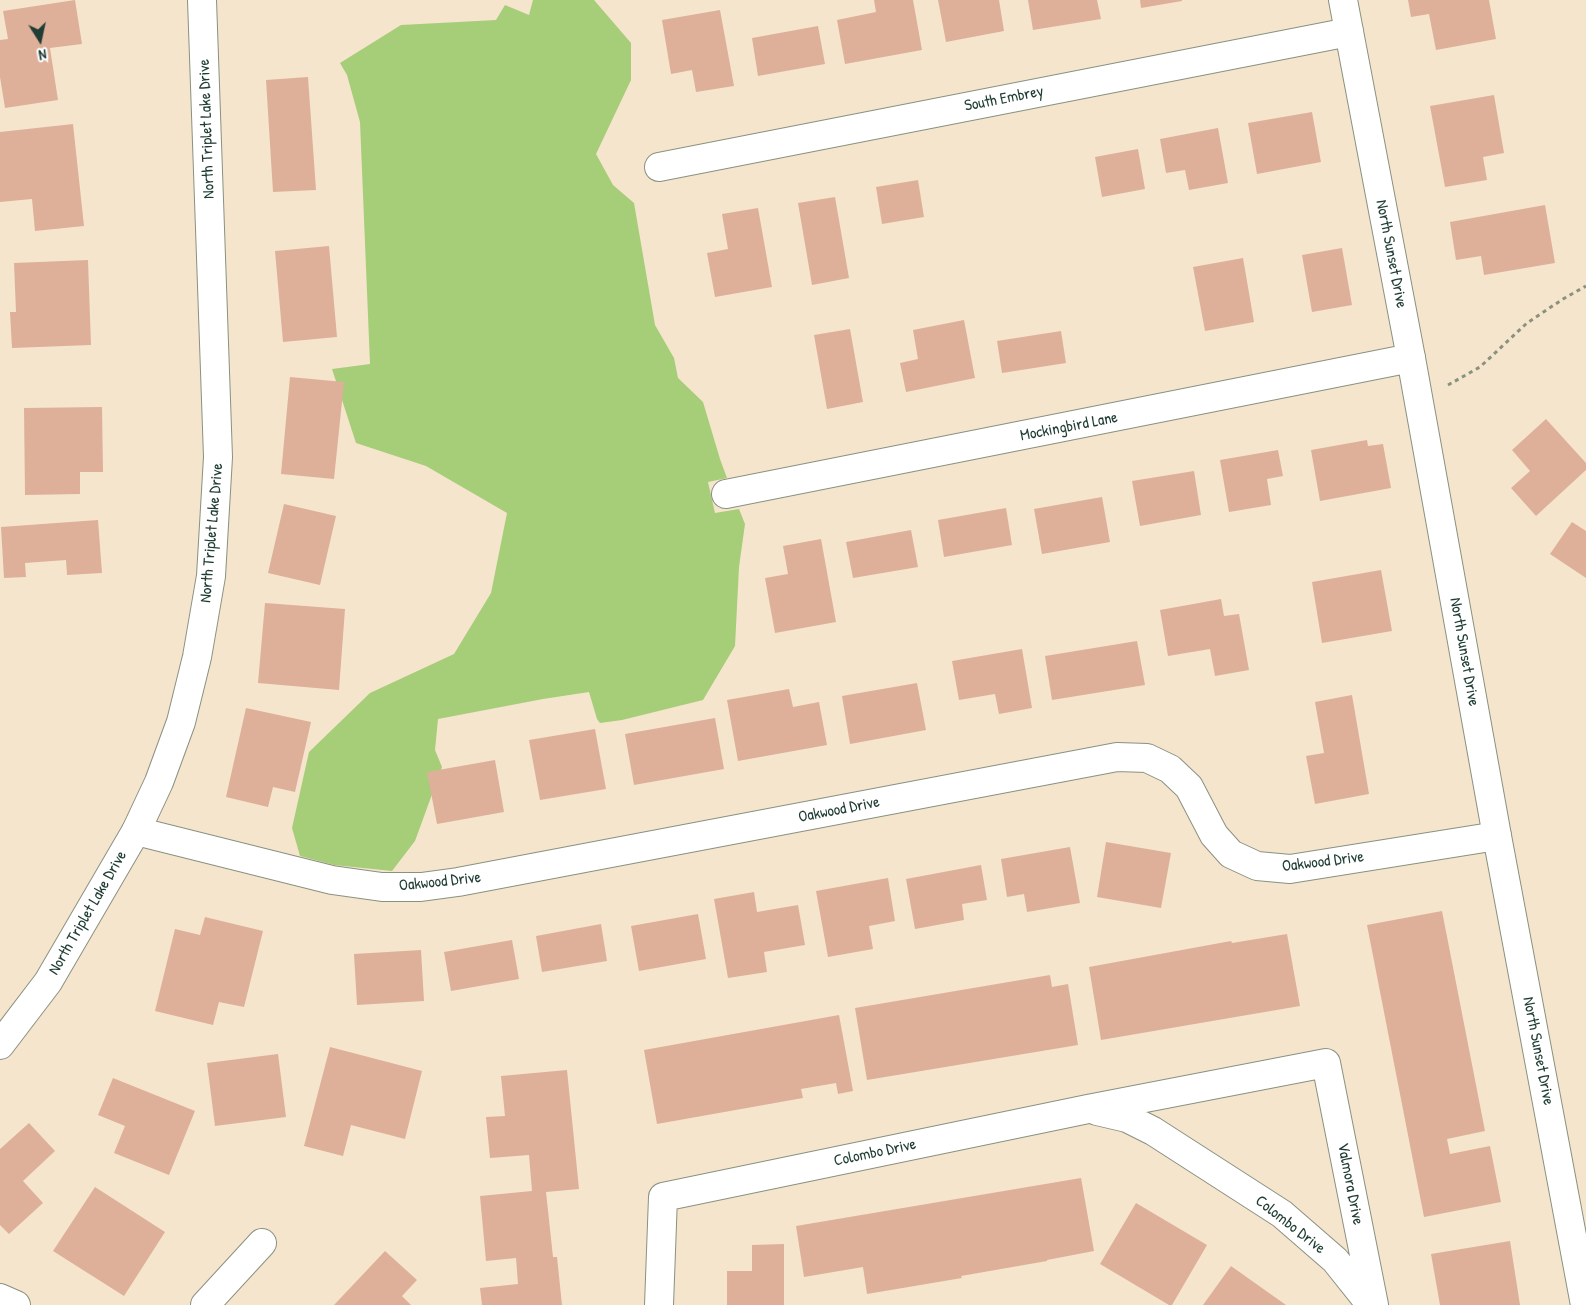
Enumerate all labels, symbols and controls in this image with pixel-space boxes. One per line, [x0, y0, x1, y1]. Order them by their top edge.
north arrow [15, 15, 65, 65]
text: N [37, 45, 48, 65]
street label: North Triplet Lake Drive [195, 59, 219, 199]
street label: South Embrey [963, 82, 1045, 116]
street label: North Sunset Drive [1371, 198, 1411, 310]
street label: Mockingbird Lane [1019, 408, 1119, 446]
street label: North Triplet Lake Drive [196, 462, 228, 604]
street label: North Sunset Drive [1445, 596, 1483, 708]
street label: Oakwood Drive [797, 793, 881, 827]
street label: Oakwood Drive [1281, 847, 1365, 877]
street label: North Triplet Lake Drive [45, 848, 131, 978]
street label: Oakwood Drive [398, 868, 482, 896]
street label: North Sunset Drive [1518, 995, 1558, 1107]
street label: Colombo Drive [832, 1135, 918, 1171]
street label: Valmora Drive [1333, 1141, 1367, 1227]
street label: Colombo Drive [1251, 1192, 1329, 1258]

